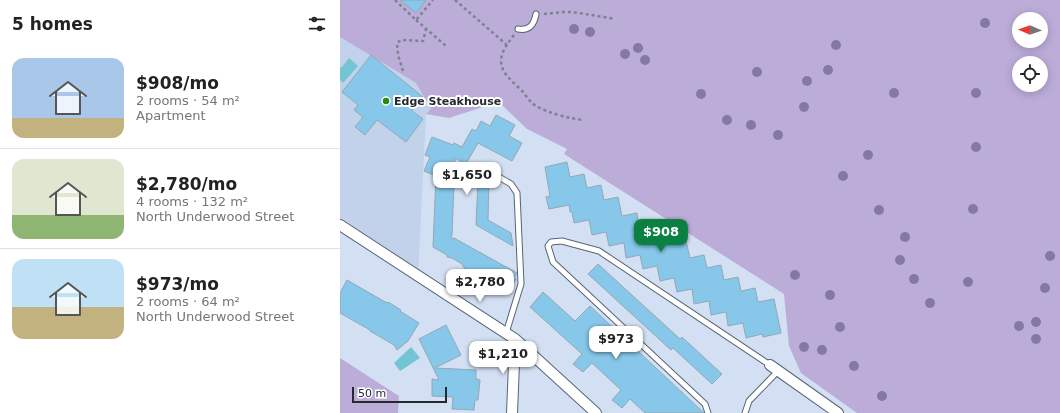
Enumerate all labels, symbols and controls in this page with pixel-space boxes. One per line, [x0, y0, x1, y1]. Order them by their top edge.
north arrow [1012, 12, 1048, 48]
map controls [1012, 12, 1048, 92]
icon: filters [306, 13, 328, 35]
text: 5 homes [12, 14, 93, 34]
button: locate [1012, 56, 1048, 92]
text: $908/mo [136, 73, 219, 93]
icon: home [44, 74, 92, 122]
text: 2 rooms · 54 m² [136, 93, 240, 108]
place label: Edge Steakhouse [394, 95, 501, 108]
marker: Edge Steakhouse [381, 96, 391, 106]
text: Apartment [136, 108, 206, 123]
pin: $1,650 [434, 162, 500, 196]
text: $1,650 [442, 167, 492, 182]
text: $2,780/mo [136, 174, 237, 194]
icon: home [44, 175, 92, 223]
text: 4 rooms · 132 m² [136, 194, 248, 209]
text: North Underwood Street [136, 209, 294, 224]
pin: $908 [637, 219, 685, 253]
text: $908 [643, 224, 679, 239]
pin: $2,780 [447, 269, 513, 303]
text: $973/mo [136, 274, 219, 294]
text: $2,780 [455, 274, 505, 289]
icon: home [44, 275, 92, 323]
text: 2 rooms · 64 m² [136, 294, 240, 309]
text: North Underwood Street [136, 309, 294, 324]
pin: $973 [592, 326, 640, 360]
text: $973 [598, 331, 634, 346]
pin: $1,210 [470, 341, 536, 375]
text: $1,210 [478, 346, 528, 361]
scale bar [352, 385, 447, 404]
text: 50 m [358, 387, 386, 400]

